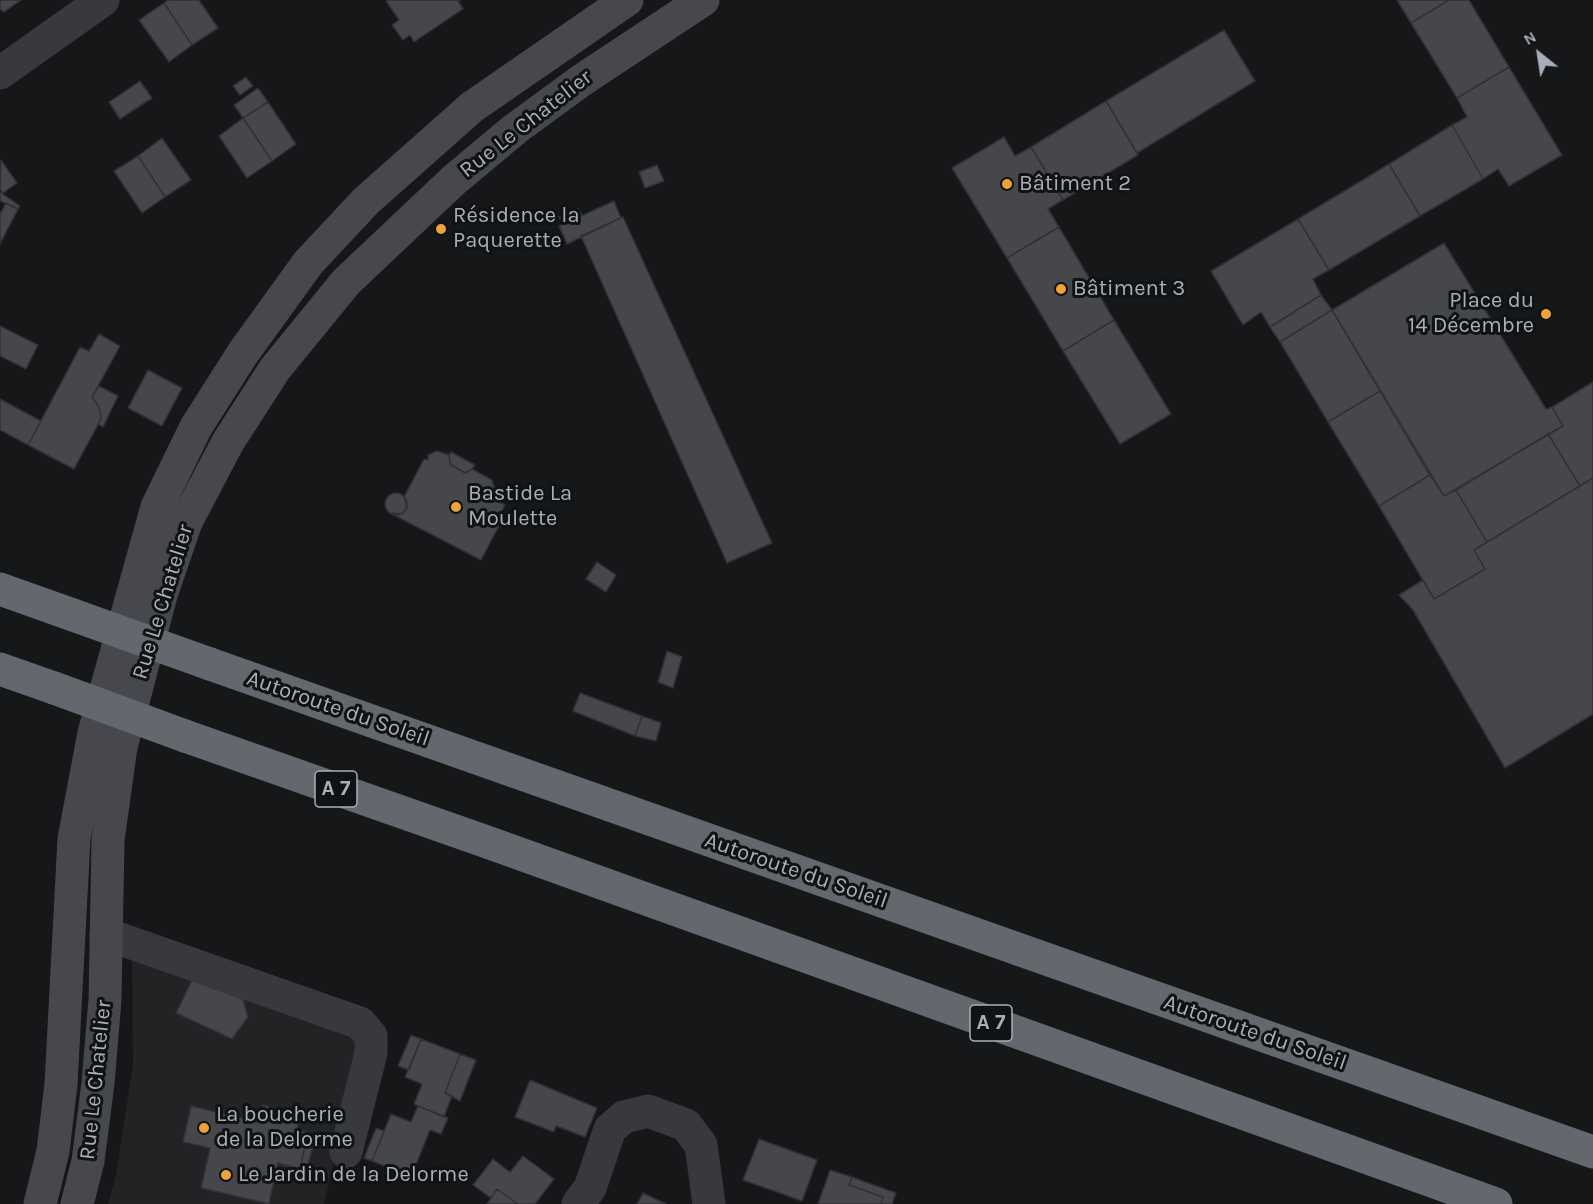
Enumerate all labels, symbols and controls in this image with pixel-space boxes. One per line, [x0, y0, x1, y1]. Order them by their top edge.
north arrow [1509, 24, 1569, 84]
text: N [1520, 27, 1539, 49]
street label: Rue Le Chatelier [455, 64, 597, 184]
place label: Bâtiment 2 [1019, 171, 1131, 197]
marker: Bâtiment 2 [1000, 177, 1014, 191]
place label: Résidence la Paquerette [453, 203, 580, 254]
marker: Résidence la Paquerette [434, 222, 448, 236]
place label: Bâtiment 3 [1073, 276, 1185, 302]
marker: Bâtiment 3 [1054, 282, 1068, 296]
place label: Place du 14 Décembre [1408, 288, 1534, 340]
marker: Place du 14 Décembre [1539, 307, 1553, 321]
place label: Bastide La Moulette [468, 481, 572, 532]
marker: Bastide La Moulette [449, 500, 463, 514]
street label: Rue Le Chatelier [127, 521, 199, 683]
street label: Autoroute du Soleil [243, 665, 433, 753]
road number: A 7 [315, 771, 357, 807]
street label: Autoroute du Soleil [701, 827, 891, 915]
street label: Autoroute du Soleil [1160, 989, 1350, 1077]
street label: Rue Le Chatelier [74, 999, 118, 1161]
road number: A 7 [970, 1005, 1012, 1041]
place label: La boucherie de la Delorme [216, 1102, 353, 1154]
marker: La boucherie de la Delorme [197, 1121, 211, 1135]
place label: Le Jardin de la Delorme [238, 1162, 469, 1188]
marker: Le Jardin de la Delorme [219, 1168, 233, 1182]

